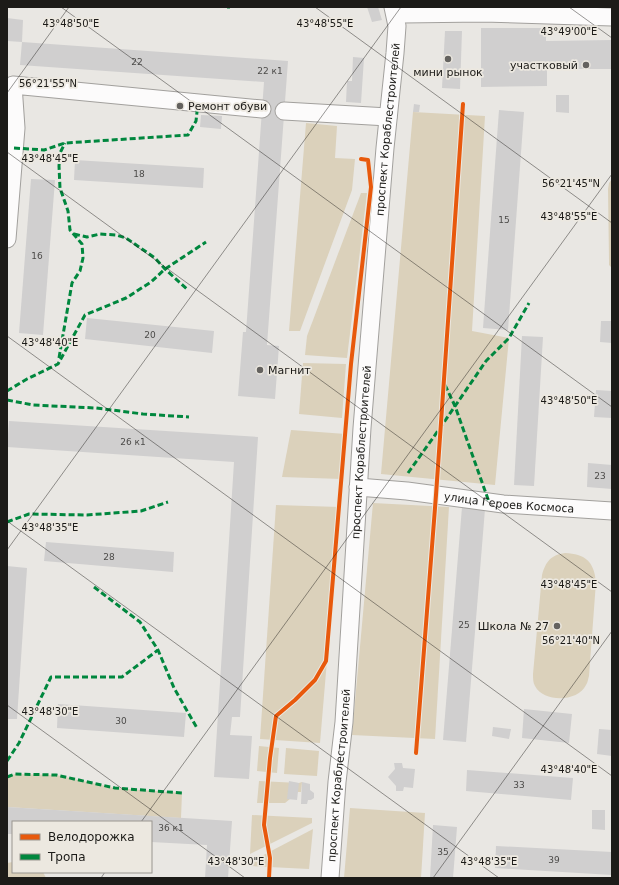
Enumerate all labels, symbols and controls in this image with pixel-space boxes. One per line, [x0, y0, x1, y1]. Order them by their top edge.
text: 43°48'50"E [43, 18, 99, 29]
text: 43°48'55"E [297, 18, 353, 29]
text: 43°49'00"E [541, 26, 597, 37]
street label: проспект Кораблестроителей [373, 42, 402, 216]
marker: мини рынок [443, 54, 453, 64]
house number: 22 [131, 57, 143, 67]
place label: участковый [510, 59, 578, 72]
marker: участковый [581, 60, 591, 70]
house number: 22 к1 [257, 66, 283, 76]
place label: мини рынок [413, 66, 483, 79]
text: 56°21'55"N [19, 78, 77, 89]
place label: Ремонт обуви [188, 100, 267, 113]
marker: Ремонт обуви [175, 101, 185, 111]
text: 43°48'45"E [22, 153, 78, 164]
house number: 18 [133, 169, 145, 179]
text: 56°21'45"N [542, 178, 600, 189]
text: 43°48'55"E [541, 211, 597, 222]
house number: 15 [498, 215, 510, 225]
house number: 16 [31, 251, 43, 261]
house number: 20 [144, 330, 156, 340]
text: 43°48'40"E [22, 337, 78, 348]
place label: Магнит [268, 364, 311, 377]
marker: Магнит [255, 365, 265, 375]
street label: проспект Кораблестроителей [349, 365, 374, 539]
text: 43°48'50"E [541, 395, 597, 406]
house number: 26 к1 [120, 437, 146, 447]
house number: 23 [594, 471, 606, 481]
street label: улица Героев Космоса [443, 490, 575, 515]
text: 43°48'35"E [22, 522, 78, 533]
house number: 28 [103, 552, 115, 562]
text: 43°48'45"E [541, 579, 597, 590]
house number: 25 [458, 620, 470, 630]
place label: Школа № 27 [478, 620, 549, 633]
marker: Школа № 27 [552, 621, 562, 631]
text: 56°21'40"N [542, 635, 600, 646]
street label: проспект Кораблестроителей [325, 688, 353, 862]
text: 43°48'30"E [22, 706, 78, 717]
house number: 30 [115, 716, 127, 726]
text: 43°48'40"E [541, 764, 597, 775]
house number: 33 [513, 780, 525, 790]
legend [12, 821, 152, 873]
house number: 36 к1 [158, 823, 184, 833]
text: Велодорожка [48, 830, 135, 844]
house number: 35 [437, 847, 449, 857]
text: Тропа [47, 850, 86, 864]
house number: 39 [548, 855, 560, 865]
text: 43°48'30"E [208, 856, 264, 867]
text: 43°48'35"E [461, 856, 517, 867]

